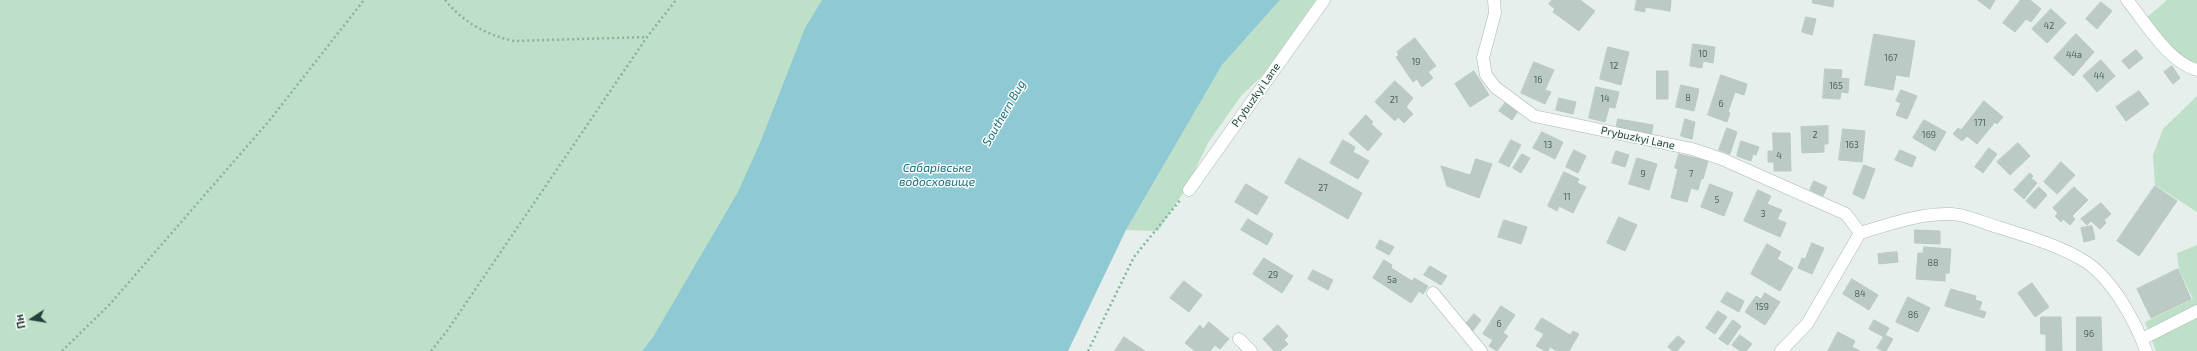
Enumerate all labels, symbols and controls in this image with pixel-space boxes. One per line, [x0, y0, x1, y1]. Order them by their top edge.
house number: 42 [2044, 21, 2054, 31]
house number: 10 [1698, 49, 1708, 59]
house number: 44а [2066, 50, 2082, 60]
house number: 167 [1884, 53, 1898, 63]
house number: 19 [1412, 57, 1420, 67]
street label: Prybuzkyi Lane [1229, 60, 1283, 130]
house number: 12 [1610, 61, 1618, 71]
house number: 44 [2093, 71, 2105, 81]
house number: 16 [1534, 75, 1542, 85]
water label: Southern Bug [979, 77, 1029, 149]
house number: 165 [1829, 81, 1843, 91]
house number: 8 [1685, 93, 1691, 103]
house number: 14 [1600, 94, 1610, 104]
house number: 21 [1390, 95, 1398, 105]
house number: 6 [1718, 99, 1724, 109]
house number: 171 [1974, 118, 1986, 128]
street label: Prybuzkyi Lane [1600, 124, 1676, 152]
house number: 2 [1812, 130, 1818, 140]
house number: 169 [1922, 130, 1936, 140]
house number: 13 [1544, 140, 1552, 150]
house number: 163 [1845, 140, 1859, 150]
house number: 4 [1776, 151, 1782, 161]
water label: Сабарівське водосховище [899, 161, 975, 189]
house number: 9 [1640, 169, 1646, 179]
house number: 7 [1689, 169, 1693, 179]
house number: 27 [1318, 183, 1328, 193]
house number: 11 [1563, 192, 1571, 202]
house number: 5 [1715, 195, 1719, 205]
house number: 3 [1760, 209, 1766, 219]
house number: 88 [1928, 258, 1938, 268]
house number: 29 [1268, 270, 1278, 280]
house number: 5а [1387, 275, 1397, 285]
house number: 84 [1855, 289, 1865, 299]
north arrow [12, 299, 52, 339]
house number: 159 [1755, 302, 1769, 312]
house number: 86 [1908, 310, 1918, 320]
text: Пн [12, 313, 28, 330]
house number: 6 [1496, 319, 1502, 329]
house number: 96 [2084, 329, 2094, 339]

